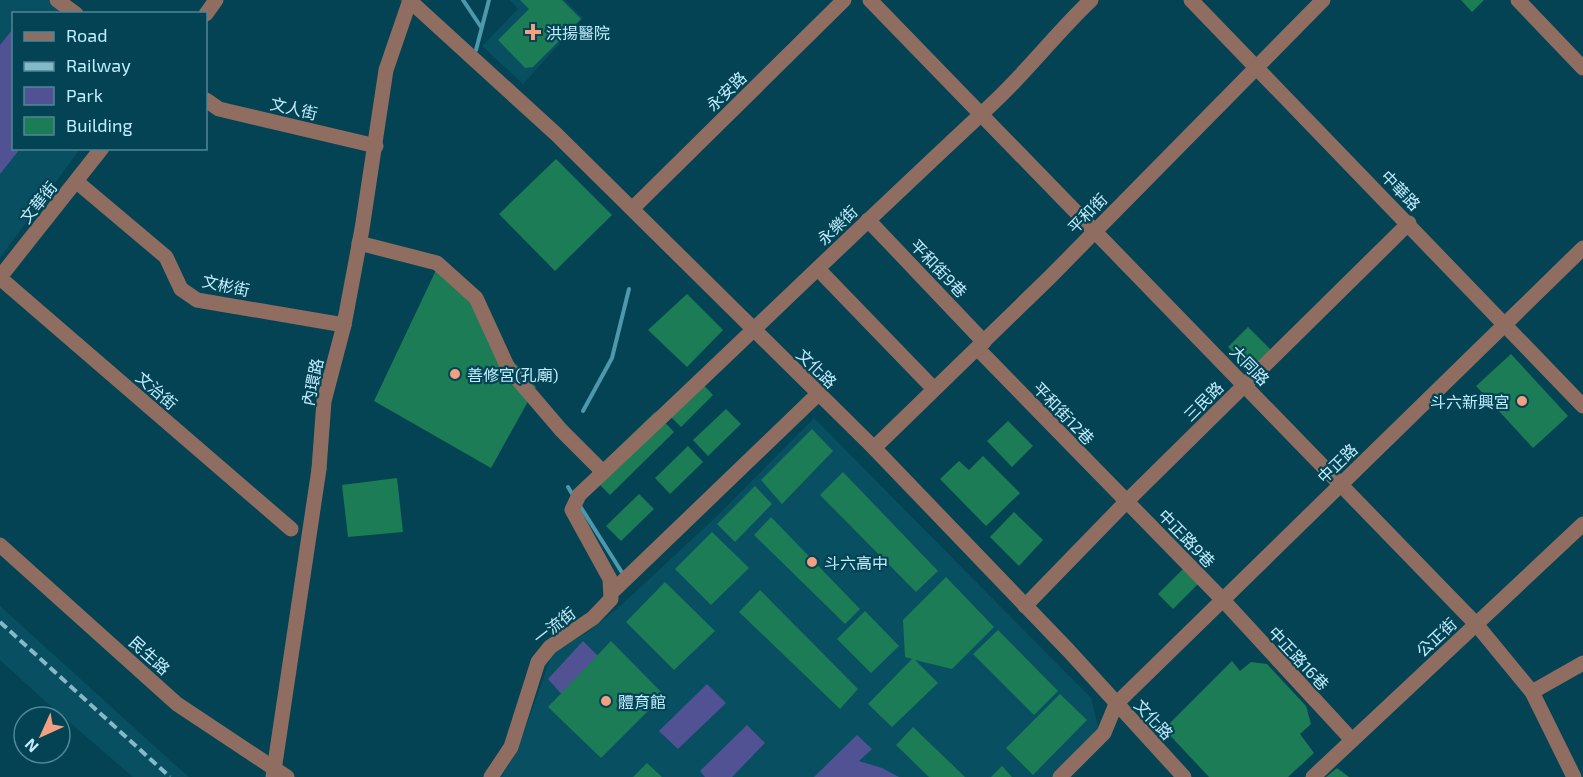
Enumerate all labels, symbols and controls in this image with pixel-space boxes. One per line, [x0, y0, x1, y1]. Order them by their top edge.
legend [12, 12, 207, 150]
marker: 洪揚醫院 [524, 23, 542, 41]
place label: 洪揚醫院 [546, 23, 610, 42]
text: Road [66, 24, 107, 46]
text: Railway [66, 54, 131, 76]
street label: 永安路 [702, 67, 750, 115]
text: Park [66, 84, 103, 106]
street label: 文人街 [268, 93, 320, 123]
text: Building [66, 114, 133, 136]
street label: 中華路 [1377, 166, 1425, 214]
street label: 文華街 [16, 177, 60, 227]
street label: 平和街 [1063, 189, 1111, 237]
street label: 永樂街 [813, 201, 861, 249]
street label: 平和街9巷 [907, 235, 971, 301]
street label: 文彬街 [201, 271, 251, 299]
street label: 大同路 [1226, 341, 1274, 389]
street label: 文化路 [793, 344, 841, 392]
street label: 內環路 [298, 357, 326, 407]
place label: 善修宮(孔廟) [467, 365, 559, 384]
street label: 文治街 [133, 367, 181, 413]
marker: 善修宮(孔廟) [448, 367, 462, 381]
street label: 三民路 [1179, 377, 1227, 425]
street label: 平和街12巷 [1030, 378, 1098, 448]
place label: 斗六新興宮 [1430, 392, 1510, 411]
marker: 斗六新興宮 [1515, 394, 1529, 408]
street label: 中正路 [1313, 439, 1361, 487]
street label: 中正路9巷 [1155, 505, 1219, 571]
place label: 斗六高中 [824, 553, 888, 572]
marker: 斗六高中 [805, 555, 819, 569]
street label: 一流街 [529, 603, 579, 647]
street label: 公正街 [1412, 614, 1460, 660]
street label: 中正路16巷 [1265, 622, 1333, 694]
street label: 民生路 [126, 632, 174, 678]
place label: 體育館 [618, 692, 666, 711]
marker: 體育館 [599, 694, 613, 708]
street label: 文化路 [1131, 695, 1177, 743]
north arrow [12, 705, 72, 765]
text: N [20, 735, 42, 757]

